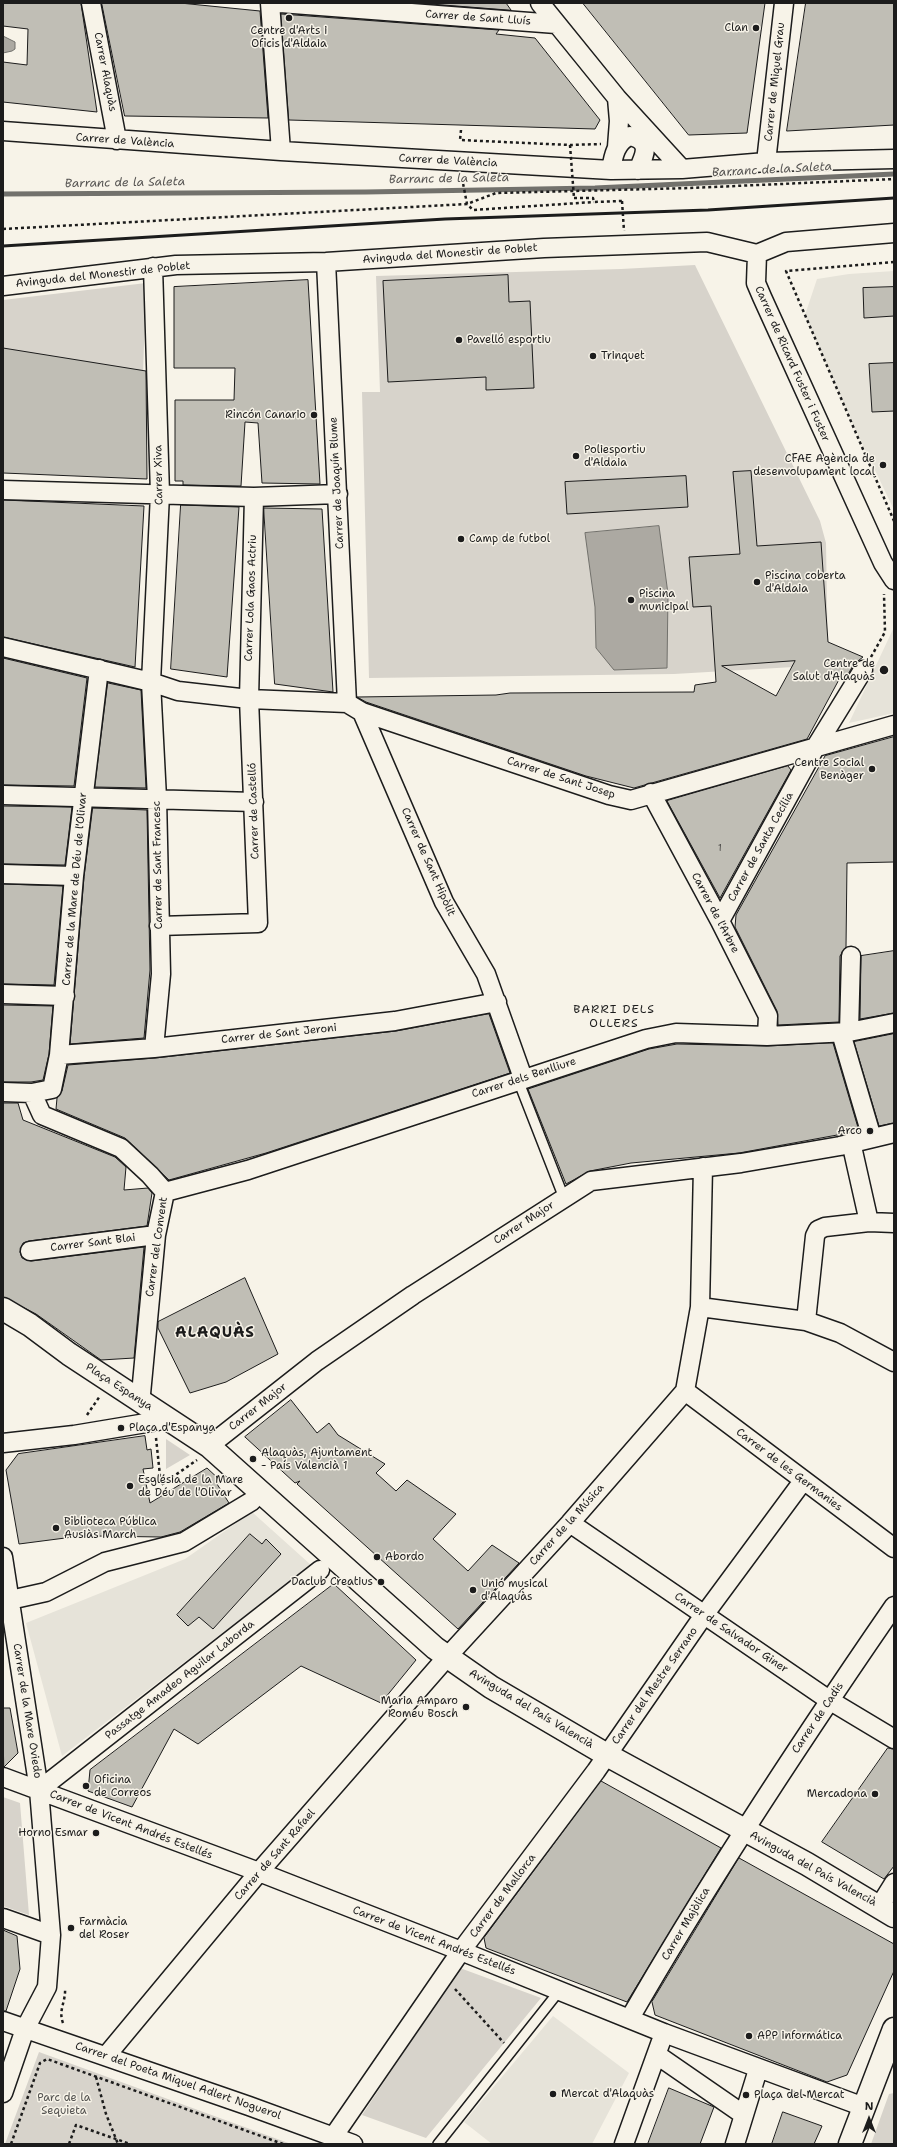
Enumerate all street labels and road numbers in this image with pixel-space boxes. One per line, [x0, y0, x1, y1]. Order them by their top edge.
street label: Carrer de Sant Lluís [425, 8, 531, 28]
street label: Carrer de Miquel Grau [762, 22, 788, 142]
street label: Carrer Alaquàs [91, 31, 119, 113]
street label: Carrer de València [75, 131, 175, 151]
street label: Carrer de València [398, 152, 498, 170]
street label: Avinguda del Monestir de Poblet [362, 241, 538, 267]
street label: Avinguda del Monestir de Poblet [15, 259, 191, 291]
street label: Carrer de Ricard Fuster i Fuster [752, 284, 832, 444]
street label: Carrer de Joaquín Blume [327, 417, 347, 549]
street label: Carrer Xiva [152, 445, 166, 505]
street label: Carrer Lola Gaos Actriu [242, 534, 260, 662]
street label: Carrer de Sant Josep [505, 754, 617, 802]
street label: Carrer de Castelló [246, 762, 262, 860]
street label: Carrer de Santa Cecília [725, 790, 797, 904]
street label: Carrer de la Mare de Déu de l'Olivar [60, 792, 90, 986]
street label: Carrer de Sant Francesc [150, 801, 166, 929]
street label: Carrer de Sant Hipòlit [398, 806, 458, 918]
street label: Carrer de l'Arbre [688, 871, 742, 955]
street label: Carrer de Sant Jeroni [221, 1021, 337, 1047]
street label: Carrer dels Benlliure [470, 1055, 578, 1101]
street label: Carrer del Convent [143, 1196, 171, 1298]
street label: Carrer Major [491, 1199, 557, 1247]
street label: Carrer Sant Blai [50, 1231, 136, 1255]
street label: Plaça Espanya [83, 1360, 155, 1414]
street label: Carrer Major [227, 1380, 289, 1434]
street label: Carrer de les Germanies [733, 1426, 845, 1514]
street label: Carrer de la Música [527, 1481, 607, 1569]
street label: Carrer de Salvador Giner [672, 1590, 790, 1676]
street label: Passatge Amadeo Aguilar Laborda [103, 1618, 257, 1742]
street label: Carrer del Mestre Serrano [609, 1625, 701, 1747]
street label: Carrer de la Mare Oviedo [10, 1643, 44, 1779]
street label: Avinguda del País Valencià [466, 1667, 596, 1751]
street label: Carrer de Cadis [789, 1680, 847, 1756]
street label: Carrer de Vicent Andrés Estellés [48, 1788, 214, 1862]
street label: Carrer de Sant Rafael [232, 1807, 318, 1903]
street label: Avinguda del País Valencià [747, 1829, 879, 1909]
street label: Carrer de Mallorca [467, 1851, 539, 1941]
street label: Carrer Majòlica [659, 1885, 713, 1963]
street label: Carrer de Vicent Andrés Estellés [351, 1904, 517, 1978]
street label: Carrer del Poeta Miquel Adlert Noguerol [73, 2039, 283, 2123]

